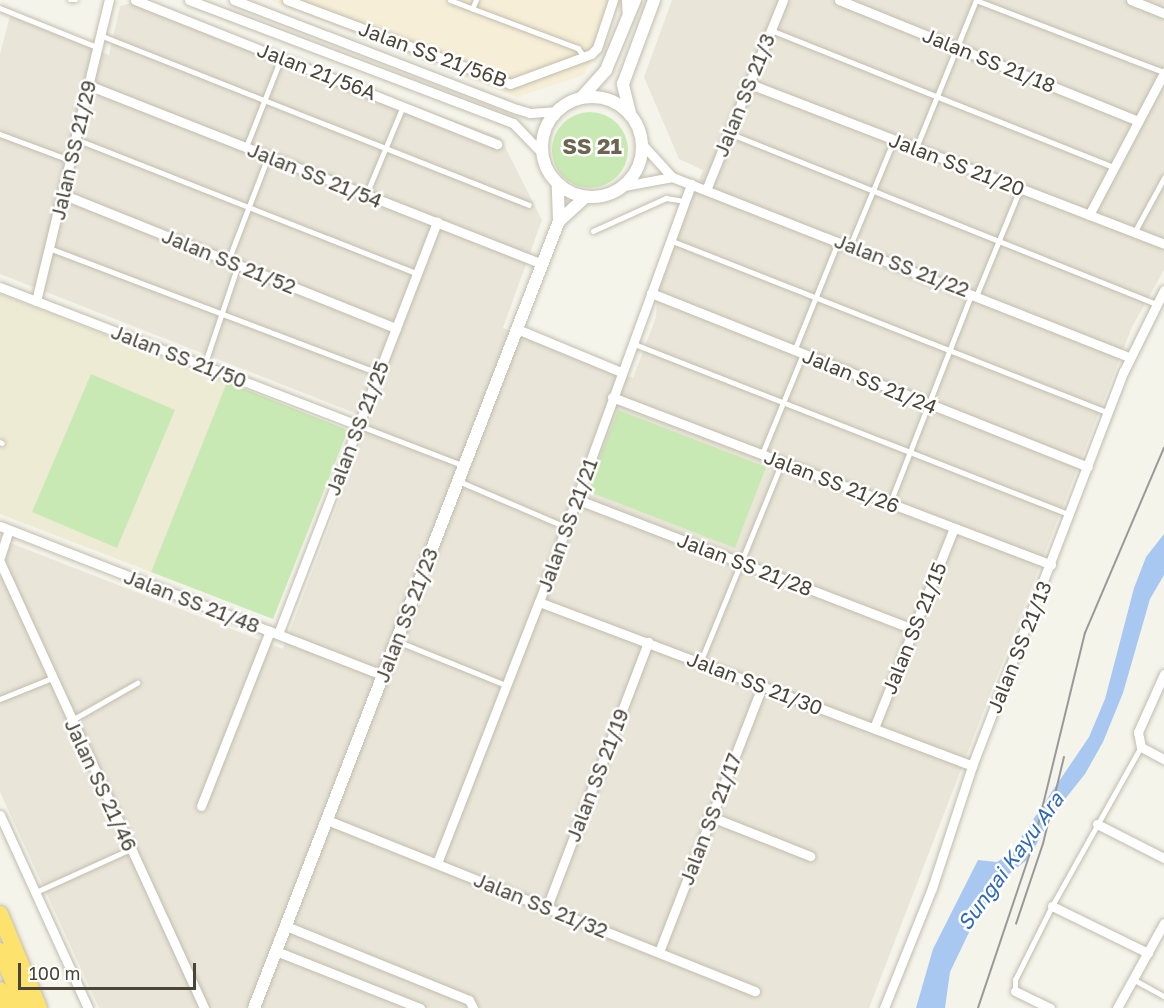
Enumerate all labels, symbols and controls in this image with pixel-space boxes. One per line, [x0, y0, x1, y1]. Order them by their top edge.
street label: Jalan SS 21/56B [356, 16, 510, 92]
street label: Jalan SS 21/18 [919, 23, 1059, 97]
street label: Jalan SS 21/3 [708, 30, 780, 160]
street label: Jalan 21/56A [254, 37, 380, 105]
street label: Jalan SS 21/29 [45, 78, 101, 222]
street label: Jalan SS 21/20 [886, 127, 1028, 201]
district label: SS 21 [562, 133, 622, 159]
street label: Jalan SS 21/54 [244, 137, 386, 213]
street label: Jalan SS 21/52 [159, 223, 299, 299]
street label: Jalan SS 21/22 [831, 228, 973, 302]
street label: Jalan SS 21/50 [108, 319, 250, 393]
street label: Jalan SS 21/24 [799, 343, 941, 419]
street label: Jalan SS 21/25 [320, 357, 394, 499]
street label: Jalan SS 21/26 [761, 444, 903, 518]
street label: Jalan SS 21/21 [532, 455, 602, 595]
street label: Jalan SS 21/28 [674, 527, 816, 601]
street label: Jalan SS 21/23 [369, 544, 443, 686]
street label: Jalan SS 21/15 [877, 559, 951, 697]
street label: Jalan SS 21/48 [121, 564, 263, 638]
street label: Jalan SS 21/13 [982, 577, 1056, 717]
street label: Jalan SS 21/30 [684, 646, 826, 720]
street label: Jalan SS 21/19 [561, 705, 633, 845]
street label: Jalan SS 21/46 [60, 715, 142, 855]
street label: Jalan SS 21/17 [674, 750, 746, 888]
water label: Sungai Kayu Ara [952, 787, 1068, 935]
street label: Jalan SS 21/32 [471, 867, 611, 943]
scale bar [21, 951, 200, 989]
text: 100 m [29, 962, 80, 984]

